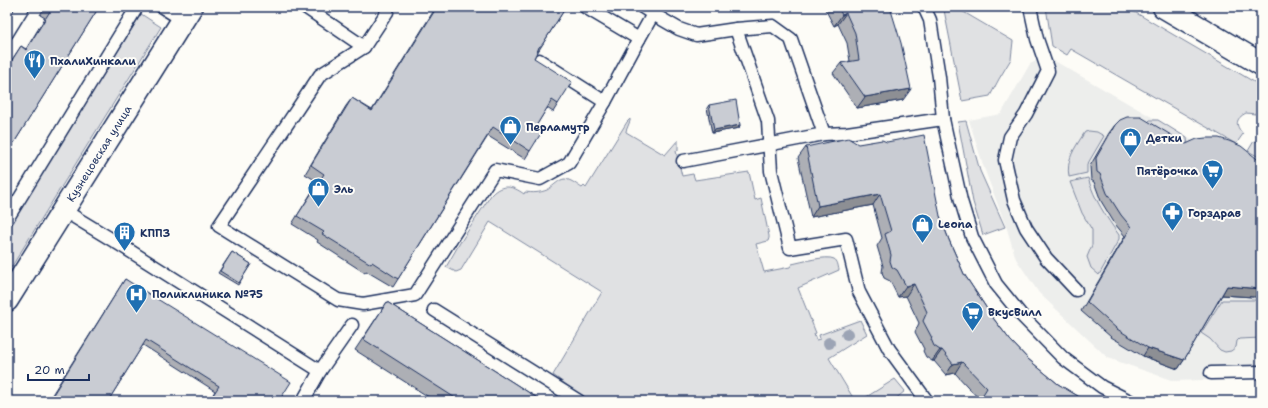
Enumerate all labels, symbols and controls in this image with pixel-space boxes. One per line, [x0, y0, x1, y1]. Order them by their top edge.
restaurant icon: ПхалиХинкали [21, 48, 47, 81]
place label: ПхалиХинкали [50, 54, 136, 69]
street label: Кузнецовская улица [64, 103, 135, 205]
shop icon: Перламутр [497, 114, 523, 147]
place label: Перламутр [526, 120, 590, 135]
shop icon: Детки [1118, 125, 1144, 158]
place label: Детки [1146, 131, 1182, 146]
supermarket icon: Пятёрочка [1200, 158, 1226, 191]
place label: Пятёрочка [1137, 164, 1198, 179]
shop icon: Эль [305, 176, 331, 209]
place label: Эль [334, 182, 353, 197]
pharmacy icon: Горздрав [1160, 200, 1186, 233]
place label: Горздрав [1188, 206, 1241, 221]
shop icon: Leona [910, 211, 936, 244]
place label: Leona [938, 217, 973, 232]
building icon: КПП3 [112, 220, 138, 253]
place label: КПП3 [140, 226, 171, 241]
hospital icon: Поликлиника №75 [124, 281, 150, 314]
place label: Поликлиника №75 [152, 287, 263, 302]
supermarket icon: ВкусВилл [959, 299, 985, 332]
place label: ВкусВилл [988, 305, 1042, 320]
scale bar [28, 356, 89, 382]
text: 20 m [34, 362, 65, 378]

